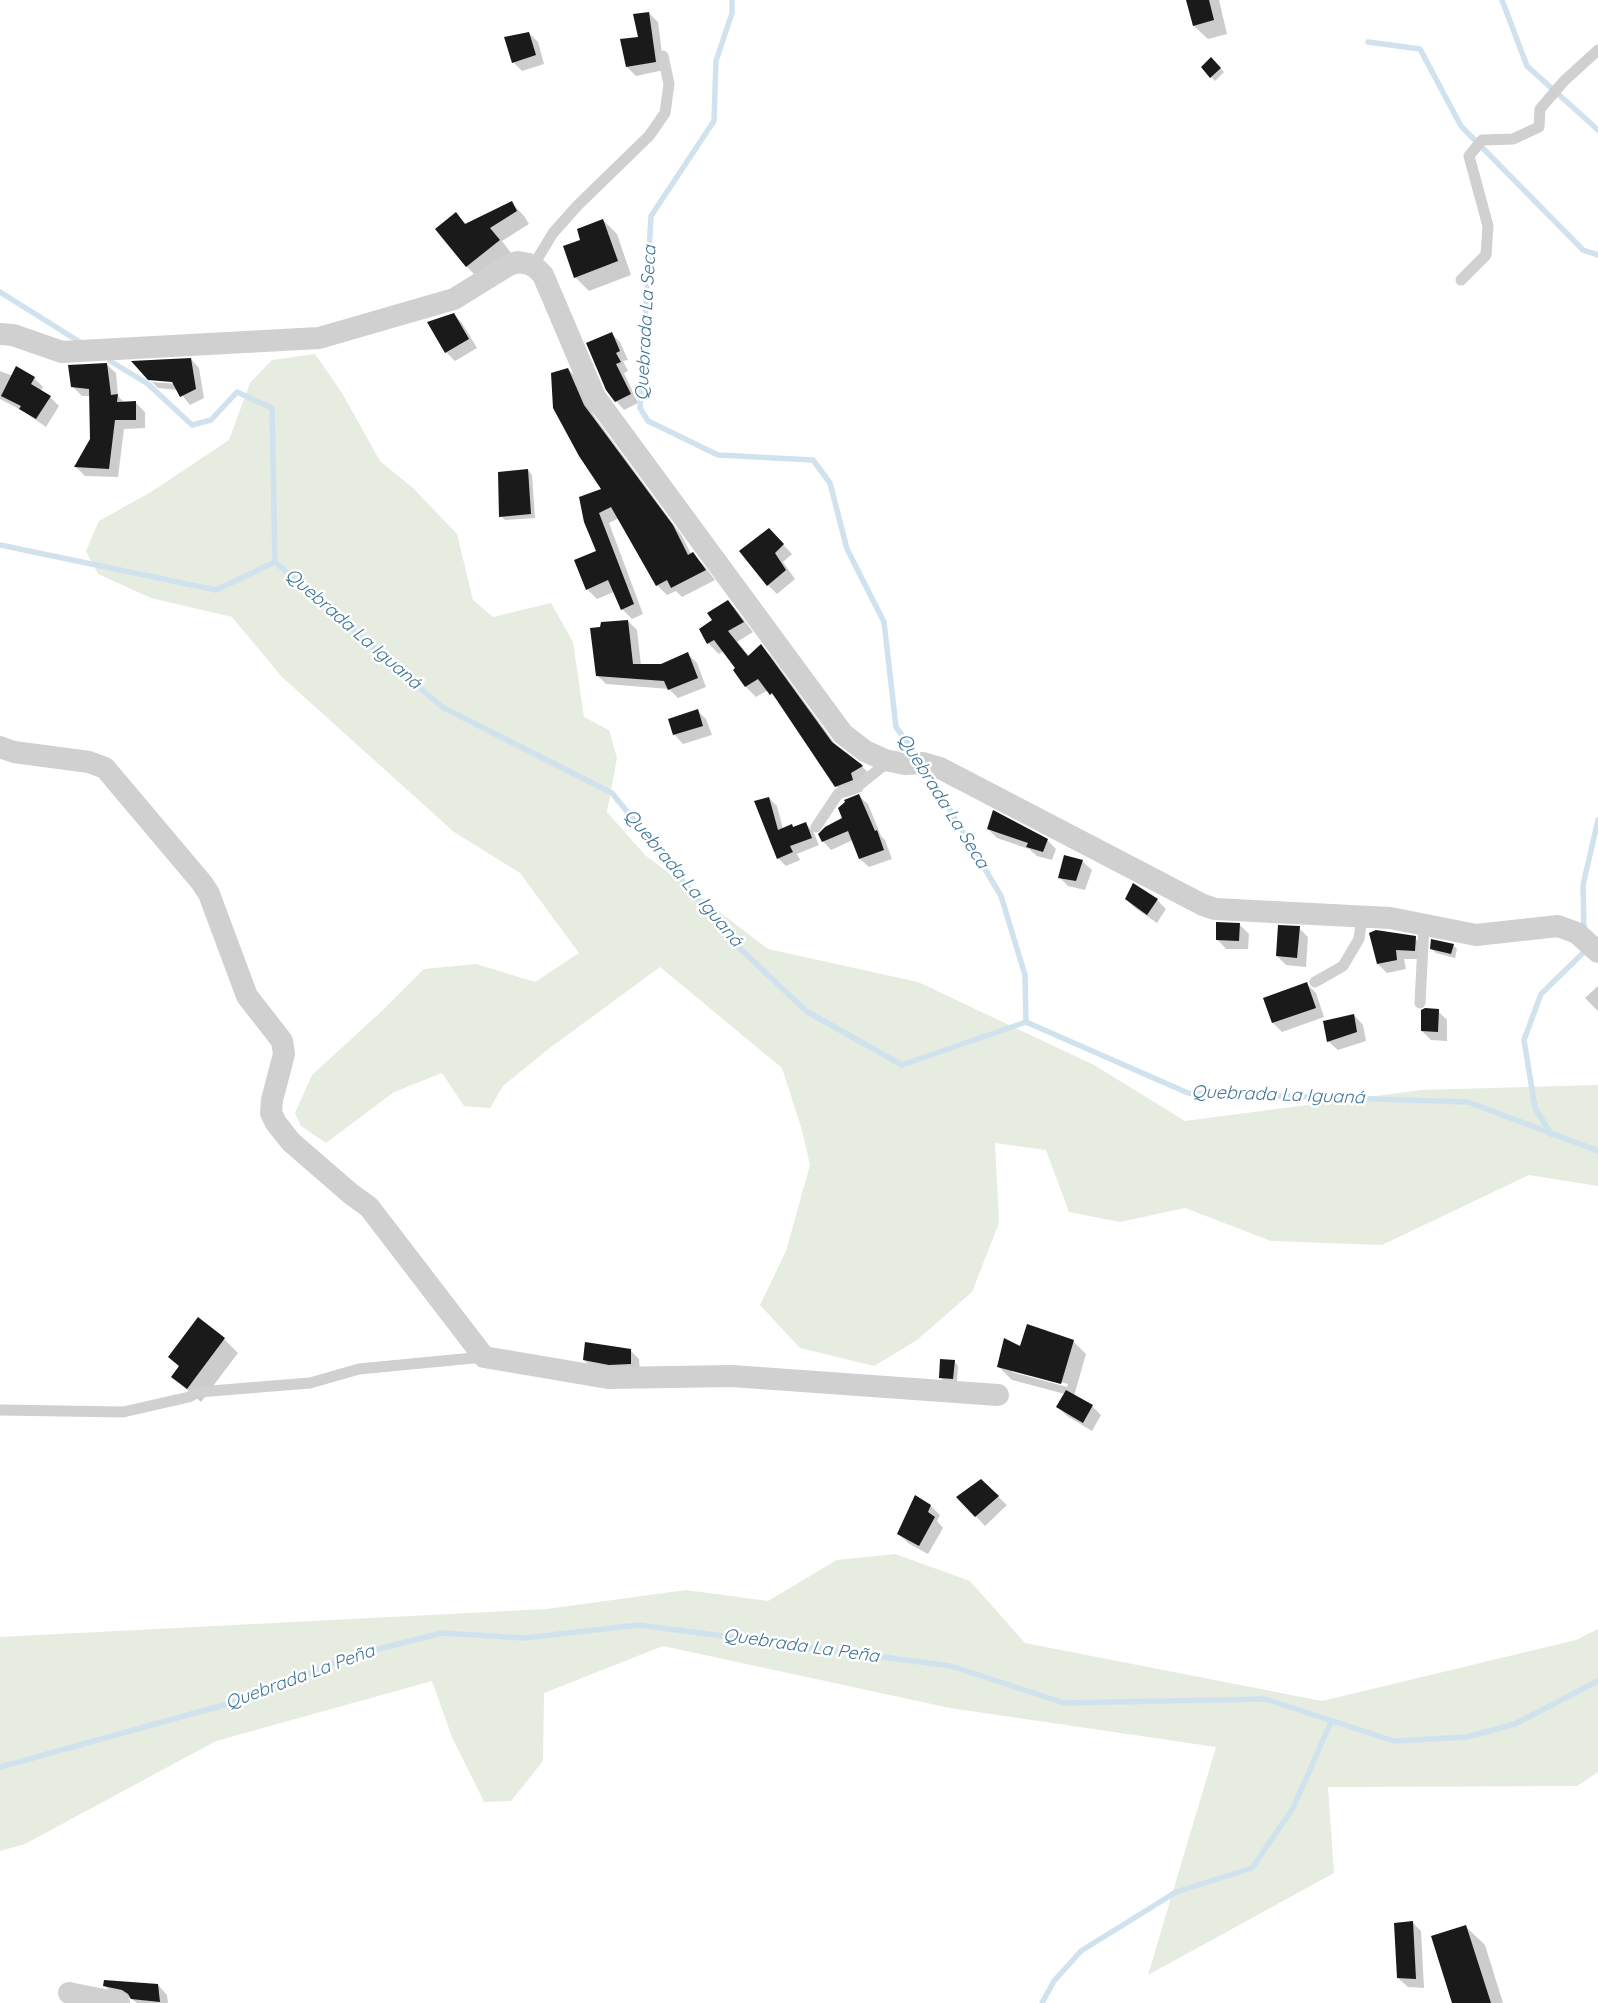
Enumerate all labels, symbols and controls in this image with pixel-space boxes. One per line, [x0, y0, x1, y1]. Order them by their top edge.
water label: Quebrada La Seca [631, 245, 661, 401]
water label: Quebrada La Iguaná [281, 564, 425, 694]
water label: Quebrada La Seca [893, 729, 993, 873]
water label: Quebrada La Iguaná [619, 805, 747, 951]
water label: Quebrada La Iguaná [1191, 1081, 1365, 1109]
water label: Quebrada La Peña [722, 1624, 880, 1668]
water label: Quebrada La Peña [223, 1640, 377, 1714]

